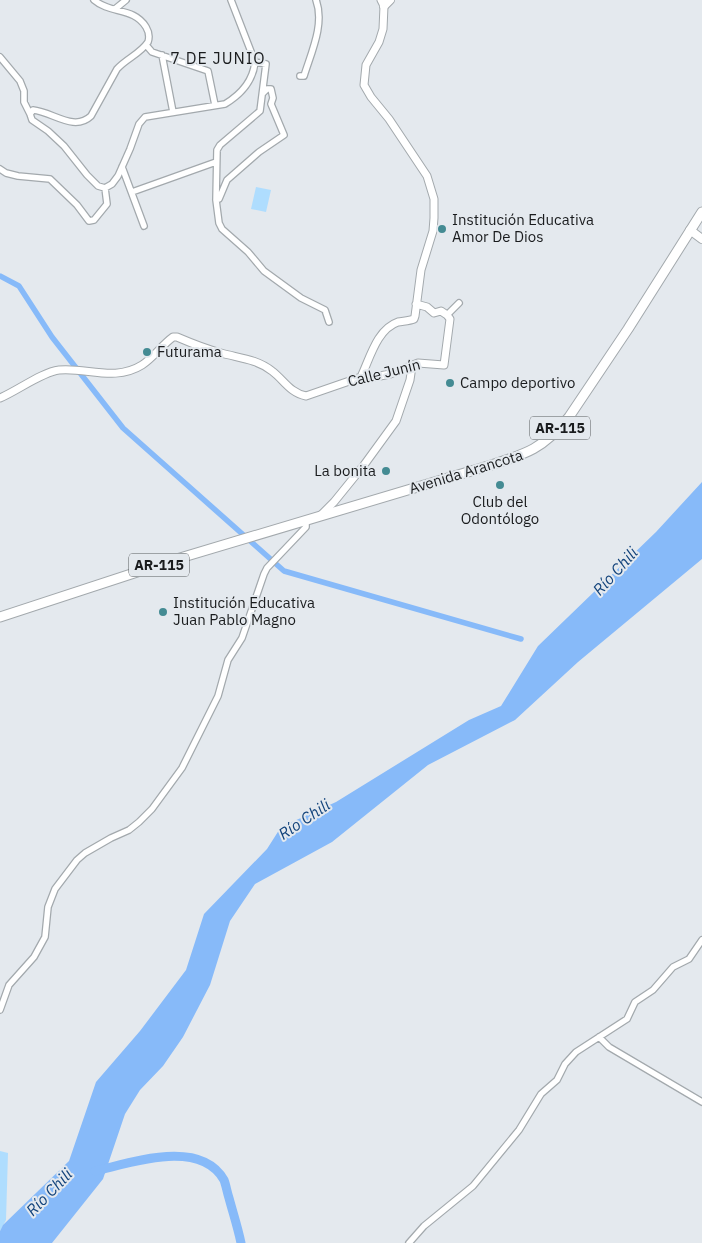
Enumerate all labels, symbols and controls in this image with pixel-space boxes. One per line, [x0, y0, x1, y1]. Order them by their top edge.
district label: 7 DE JUNIO [170, 48, 266, 68]
place label: Institución Educativa Amor De Dios [452, 210, 594, 246]
marker: Institución Educativa Amor De Dios [436, 223, 448, 235]
place label: Futurama [157, 342, 222, 361]
marker: Futurama [141, 346, 153, 358]
street label: Calle Junín [346, 354, 422, 391]
place label: Campo deportivo [460, 373, 575, 392]
marker: Campo deportivo [444, 377, 456, 389]
road number: AR-115 [530, 416, 590, 439]
street label: Avenida Arancota [407, 445, 525, 498]
place label: La bonita [314, 461, 376, 480]
marker: La bonita [380, 465, 392, 477]
marker: Club del Odontólogo [494, 479, 506, 491]
place label: Club del Odontólogo [461, 492, 539, 528]
water label: Río Chili [588, 542, 642, 599]
road number: AR-115 [129, 554, 189, 576]
place label: Institución Educativa Juan Pablo Magno [173, 593, 315, 629]
marker: Institución Educativa Juan Pablo Magno [157, 606, 169, 618]
water label: Río Chili [274, 794, 334, 844]
water label: Río Chili [22, 1164, 77, 1220]

